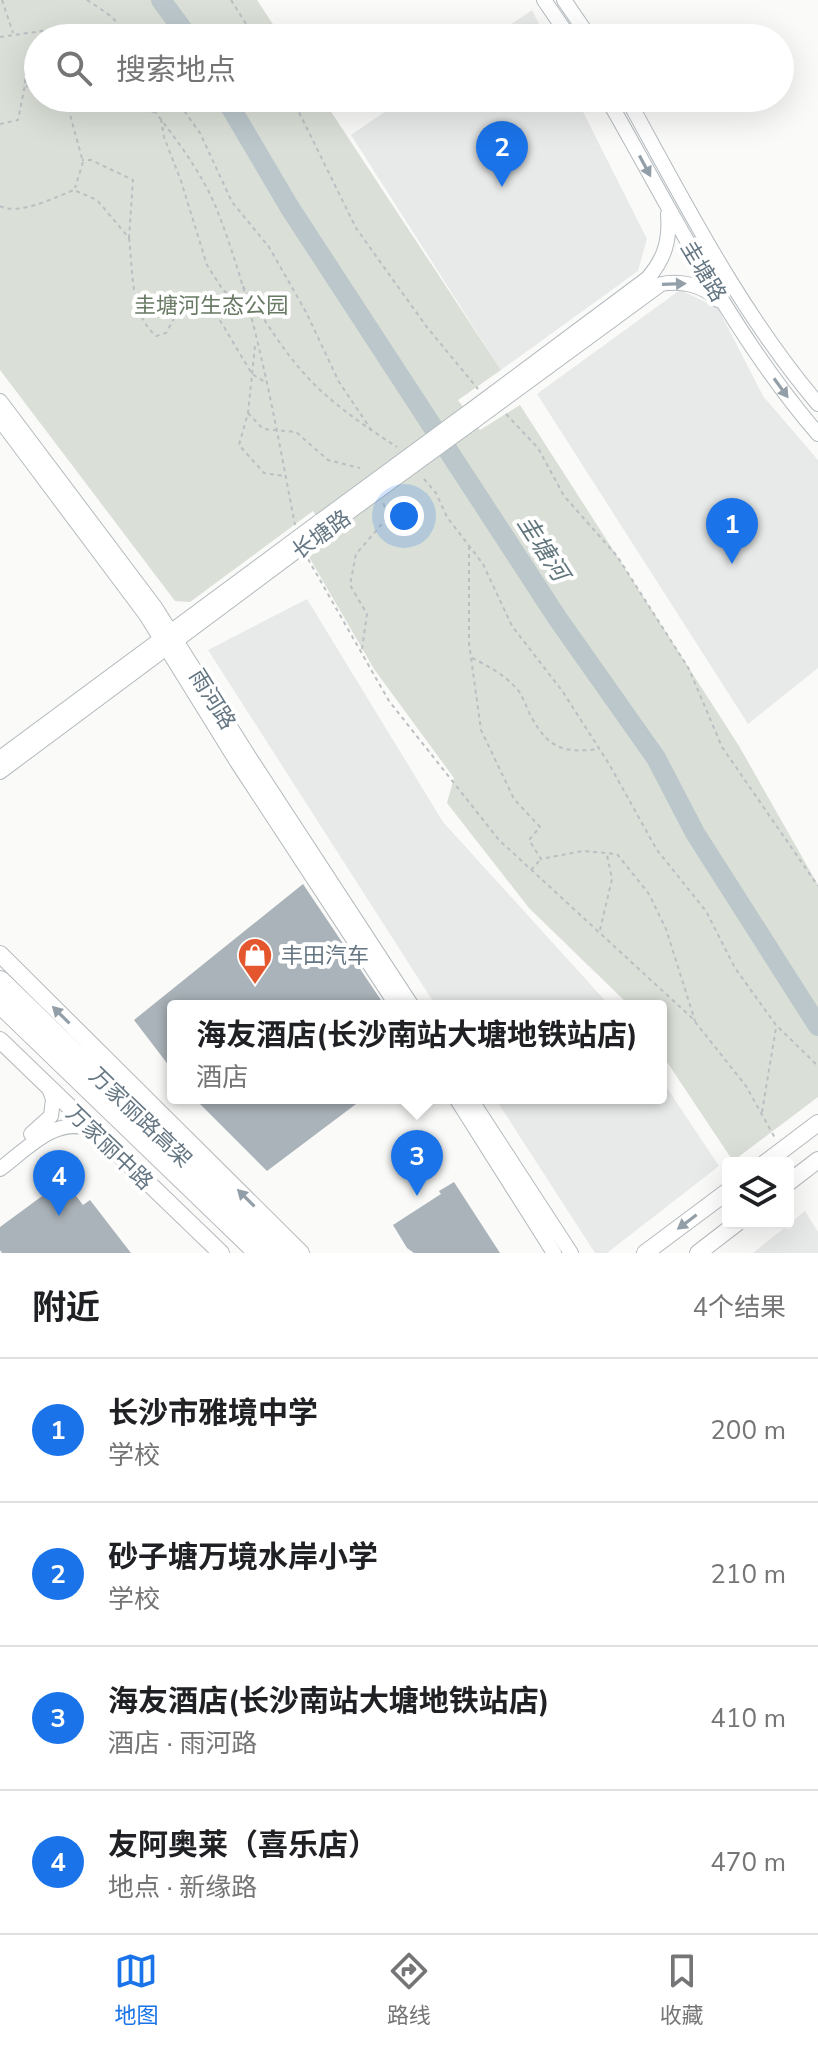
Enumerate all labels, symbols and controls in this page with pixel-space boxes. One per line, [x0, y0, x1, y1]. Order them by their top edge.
search box [24, 24, 794, 112]
icon: search [52, 46, 96, 90]
text: 搜索地点 [116, 50, 236, 91]
pin: 2 [476, 121, 528, 187]
one-way arrow [638, 155, 652, 178]
street label: 圭塘路 [673, 235, 733, 308]
one-way arrow [661, 278, 687, 291]
park label: 圭塘河生态公园 [134, 291, 288, 321]
one-way arrow [772, 378, 788, 398]
your location [384, 496, 424, 536]
pin: 1 [706, 498, 758, 564]
street label: 长塘路 [286, 503, 357, 566]
water label: 圭塘河 [510, 509, 578, 590]
street label: 雨河路 [182, 664, 242, 735]
shop icon: 丰田汽车 [236, 936, 274, 986]
place label: 丰田汽车 [281, 941, 369, 971]
popup [167, 1000, 667, 1104]
one-way arrow [53, 1006, 71, 1025]
text: 海友酒店(长沙南站大塘地铁站店) [196, 1015, 638, 1056]
text: 酒店 [196, 1060, 248, 1095]
street label: 万家丽路高架 [82, 1061, 198, 1174]
street label: 万家丽中路 [59, 1099, 159, 1197]
pin: 3 [391, 1130, 443, 1196]
pin: 4 [33, 1150, 85, 1216]
map controls [722, 1157, 794, 1229]
button: layers [722, 1157, 794, 1229]
one-way arrow [237, 1189, 256, 1208]
one-way arrow [676, 1213, 697, 1229]
text: 附近 [32, 1285, 100, 1331]
text: 4个结果 [692, 1290, 786, 1325]
text: 长沙市雅境中学 [108, 1393, 318, 1434]
text: 1 [50, 1413, 66, 1448]
text: 200 m [710, 1413, 786, 1448]
text: 学校 [108, 1438, 160, 1473]
text: 砂子塘万境水岸小学 [108, 1537, 378, 1578]
text: 2 [50, 1557, 66, 1592]
text: 210 m [710, 1557, 786, 1592]
text: 学校 [108, 1582, 160, 1617]
text: 海友酒店(长沙南站大塘地铁站店) [108, 1681, 549, 1722]
text: 3 [50, 1701, 66, 1736]
text: 410 m [710, 1701, 786, 1736]
text: 酒店 · 雨河路 [108, 1726, 257, 1761]
text: 友阿奥莱（喜乐店） [108, 1825, 378, 1866]
text: 4 [50, 1845, 66, 1880]
text: 470 m [710, 1845, 786, 1880]
text: 地点 · 新缘路 [108, 1870, 257, 1905]
tab: 地图 [114, 1949, 158, 2031]
tab: 路线 [387, 1949, 431, 2031]
tab: 收藏 [660, 1949, 704, 2031]

